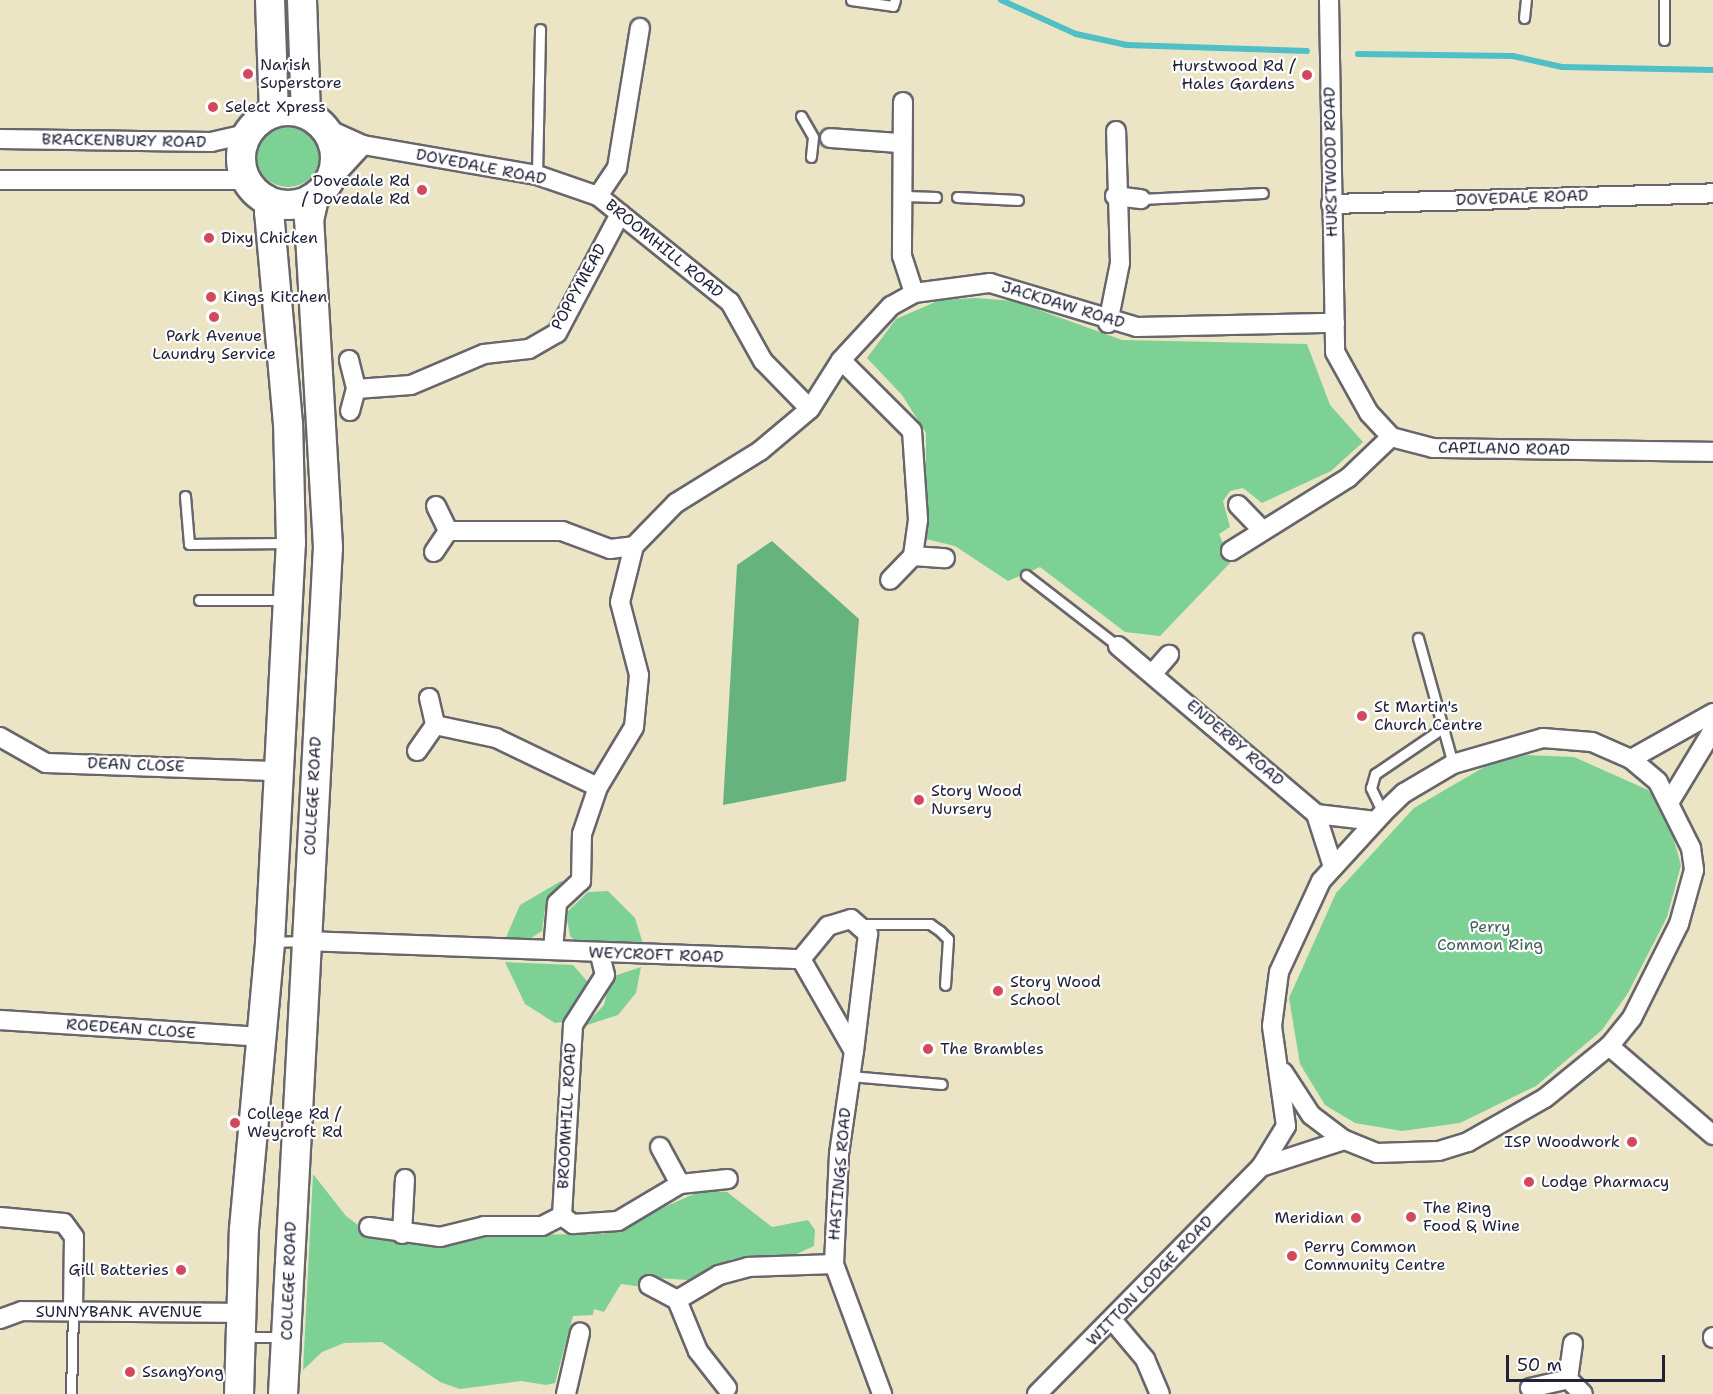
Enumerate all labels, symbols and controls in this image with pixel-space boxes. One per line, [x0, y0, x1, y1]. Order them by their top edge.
place label: Narish Superstore [260, 55, 342, 93]
place label: Hurstwood Rd / Hales Gardens [1172, 56, 1295, 94]
marker: Narish Superstore [241, 67, 255, 81]
marker: Hurstwood Rd / Hales Gardens [1300, 68, 1314, 82]
street label: HURSTWOOD ROAD [1320, 87, 1342, 237]
place label: Select Xpress [225, 97, 326, 117]
marker: Select Xpress [206, 100, 220, 114]
street label: BRACKENBURY ROAD [41, 130, 207, 152]
street label: DOVEDALE ROAD [414, 145, 548, 189]
place label: Dovedale Rd / Dovedale Rd [302, 171, 410, 209]
marker: Dovedale Rd / Dovedale Rd [415, 183, 429, 197]
street label: DOVEDALE ROAD [1455, 186, 1589, 210]
street label: BROOMHILL ROAD [601, 196, 727, 302]
place label: Dixy Chicken [221, 228, 318, 248]
marker: Dixy Chicken [202, 231, 216, 245]
street label: POPPYMEAD [547, 240, 611, 334]
street label: JACKDAW ROAD [999, 277, 1127, 333]
place label: Kings Kitchen [223, 287, 327, 307]
marker: Kings Kitchen [204, 290, 218, 304]
marker: Park Avenue Laundry Service [207, 310, 221, 324]
place label: Park Avenue Laundry Service [152, 326, 276, 364]
street label: CAPILANO ROAD [1438, 438, 1570, 460]
street label: ENDERBY ROAD [1182, 695, 1288, 791]
place label: St Martin's Church Centre [1374, 697, 1483, 735]
marker: St Martin's Church Centre [1355, 709, 1369, 723]
street label: COLLEGE ROAD [300, 736, 326, 856]
street label: DEAN CLOSE [87, 754, 185, 776]
place label: Story Wood Nursery [931, 781, 1022, 819]
marker: Story Wood Nursery [912, 793, 926, 807]
park label: Perry Common Ring [1437, 917, 1543, 955]
street label: WEYCROFT ROAD [588, 943, 724, 967]
place label: Story Wood School [1010, 972, 1101, 1010]
marker: Story Wood School [991, 984, 1005, 998]
street label: ROEDEAN CLOSE [65, 1015, 197, 1043]
place label: The Brambles [940, 1039, 1044, 1059]
street label: BROOMHILL ROAD [554, 1042, 580, 1190]
marker: The Brambles [921, 1042, 935, 1056]
place label: College Rd / Weycroft Rd [247, 1104, 343, 1142]
street label: HASTINGS ROAD [825, 1107, 855, 1241]
marker: College Rd / Weycroft Rd [228, 1116, 242, 1130]
place label: ISP Woodwork [1504, 1132, 1620, 1152]
marker: ISP Woodwork [1625, 1135, 1639, 1149]
place label: Lodge Pharmacy [1541, 1172, 1669, 1192]
marker: Lodge Pharmacy [1522, 1175, 1536, 1189]
place label: The Ring Food & Wine [1423, 1198, 1520, 1236]
place label: Meridian [1275, 1208, 1344, 1228]
marker: The Ring Food & Wine [1404, 1210, 1418, 1224]
marker: Meridian [1349, 1211, 1363, 1225]
street label: WITTON LODGE ROAD [1083, 1212, 1217, 1350]
street label: COLLEGE ROAD [277, 1221, 301, 1341]
place label: Perry Common Community Centre [1304, 1237, 1446, 1275]
marker: Perry Common Community Centre [1285, 1249, 1299, 1263]
place label: Gill Batteries [68, 1260, 169, 1280]
marker: Gill Batteries [174, 1263, 188, 1277]
street label: SUNNYBANK AVENUE [36, 1302, 202, 1322]
scale bar [1509, 1343, 1668, 1381]
text: 50 m [1517, 1353, 1562, 1377]
place label: SsangYong [142, 1362, 224, 1382]
marker: SsangYong [123, 1365, 137, 1379]

